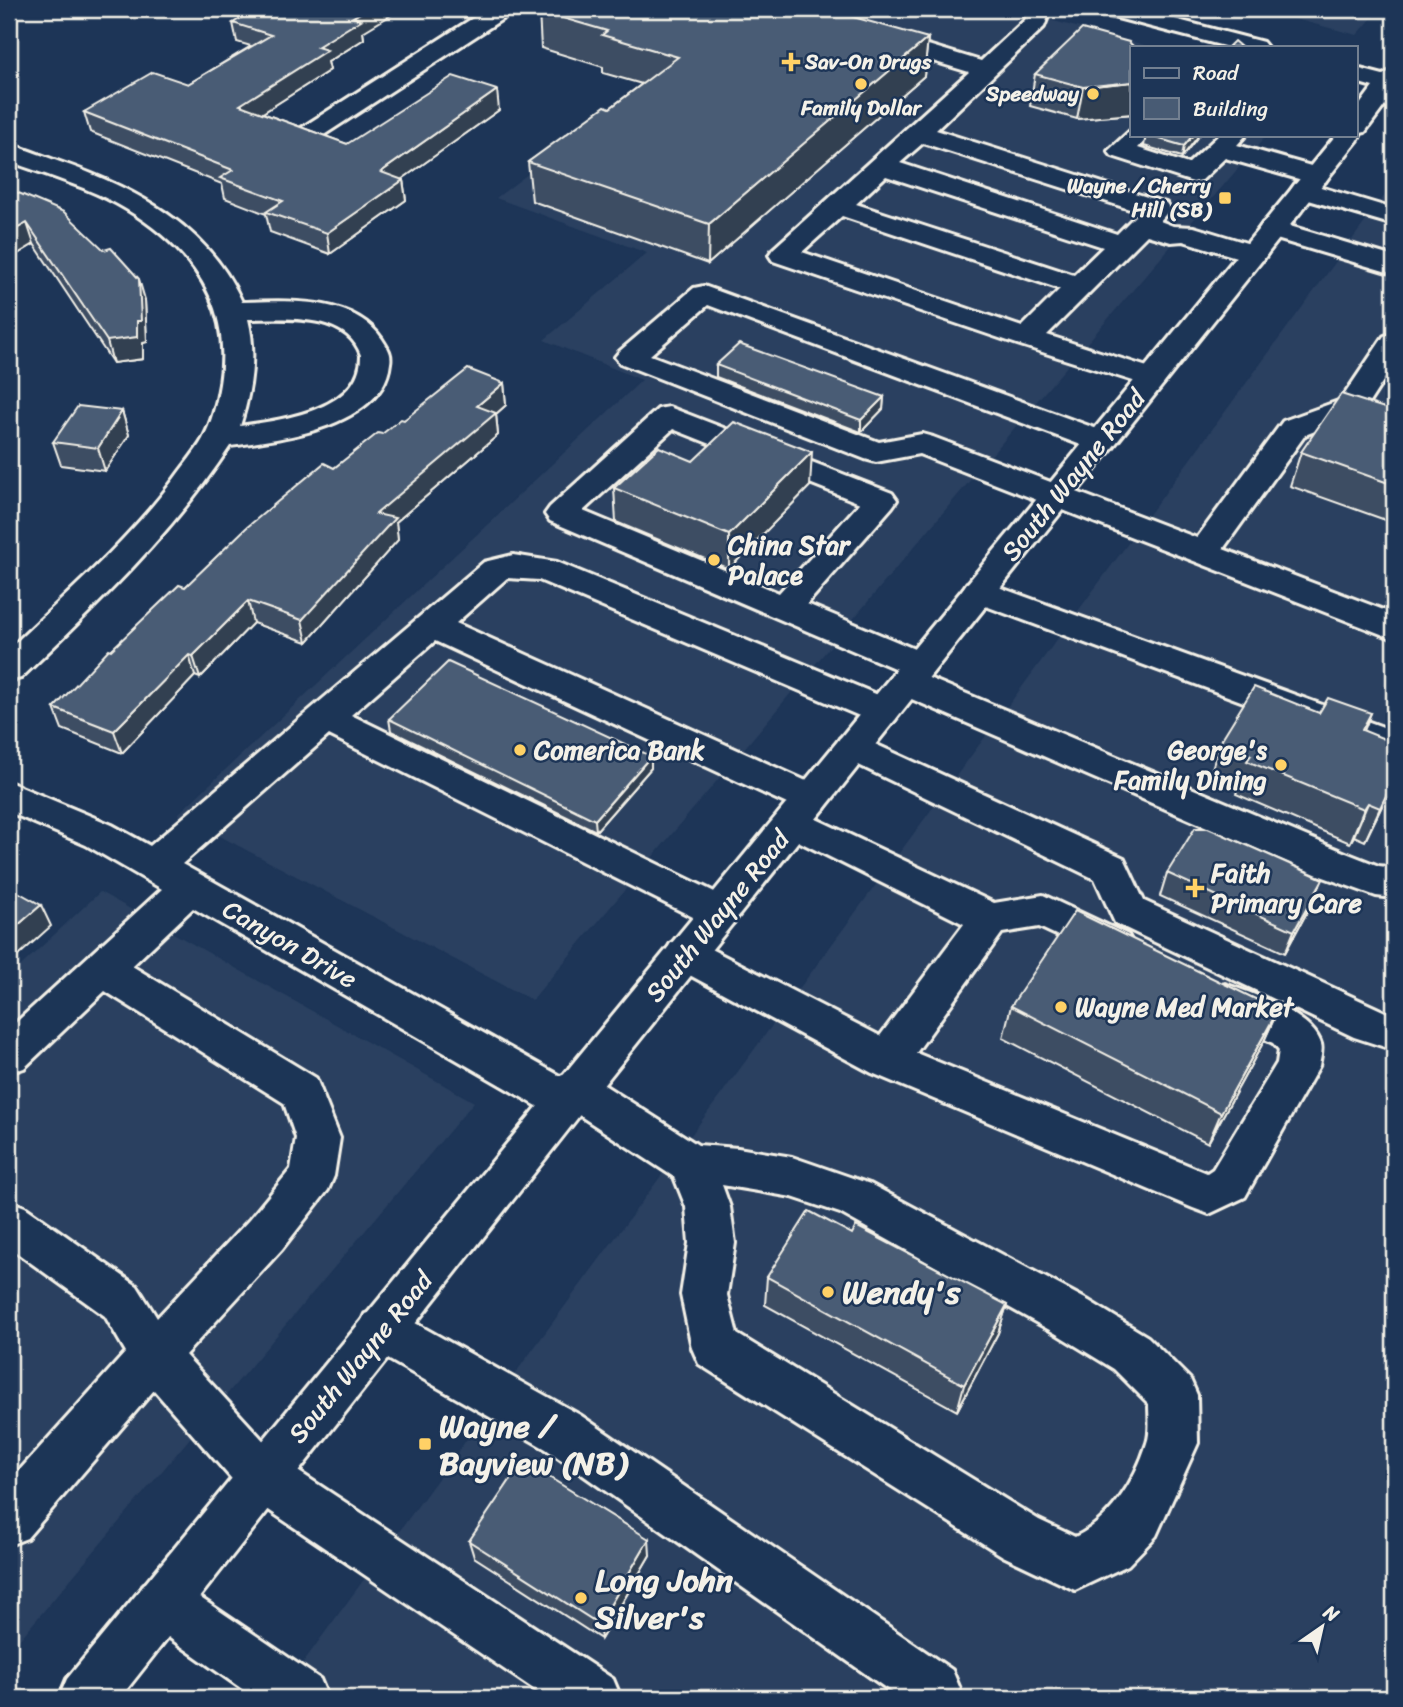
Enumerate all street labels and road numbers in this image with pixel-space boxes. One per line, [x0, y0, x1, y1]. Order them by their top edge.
street label: South Wayne Road [989, 377, 1159, 572]
street label: South Wayne Road [633, 818, 803, 1013]
street label: Canyon Drive [214, 887, 366, 1001]
street label: South Wayne Road [276, 1259, 446, 1454]

